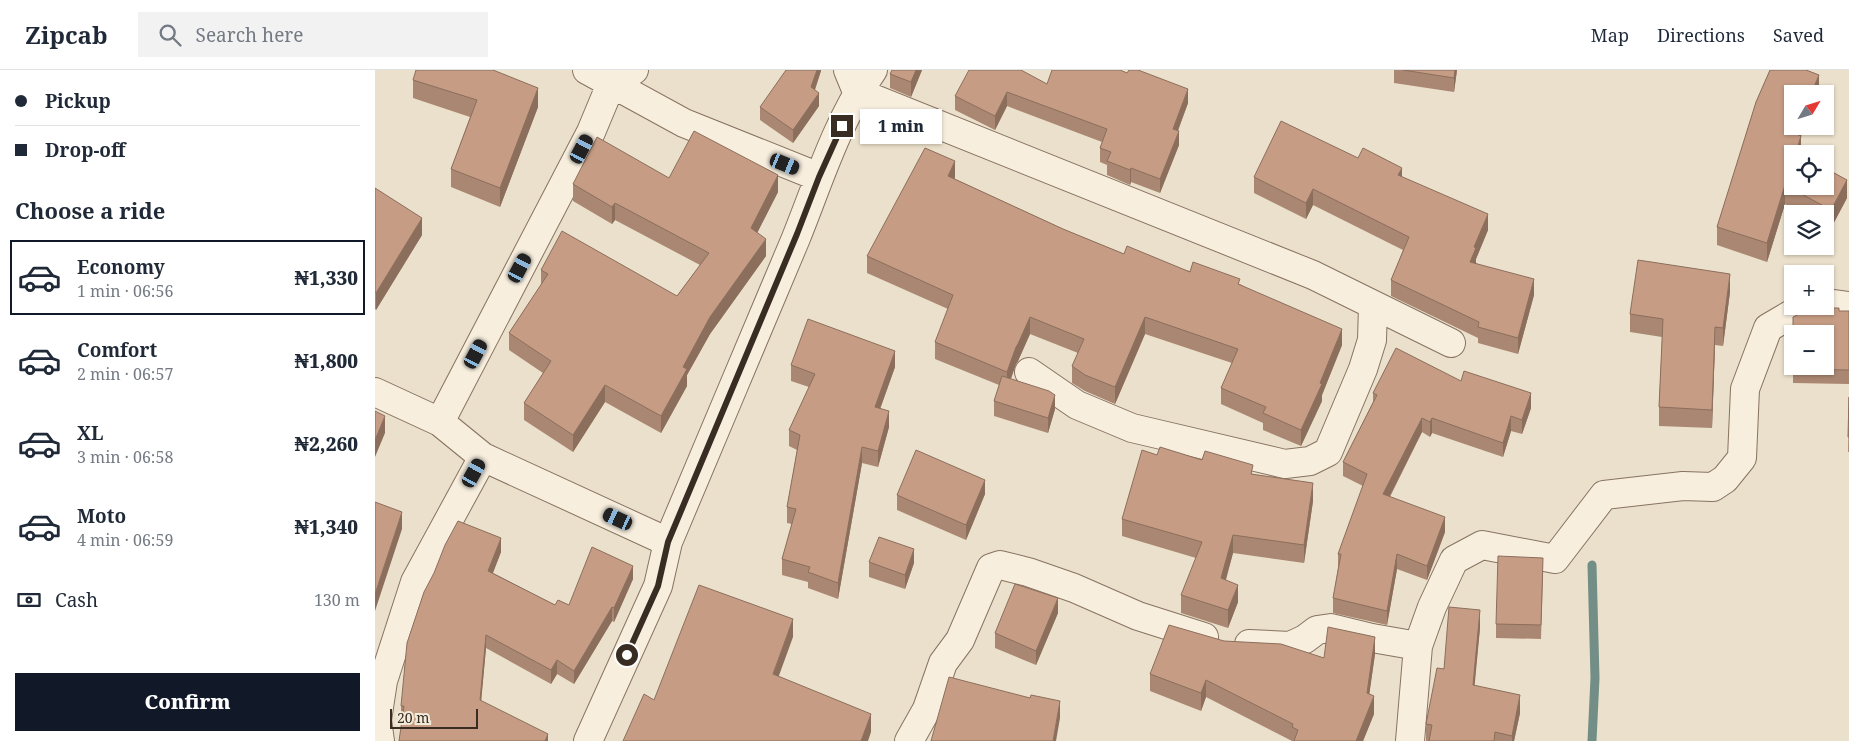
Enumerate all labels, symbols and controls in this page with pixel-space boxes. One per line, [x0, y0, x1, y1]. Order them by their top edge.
search box [138, 12, 488, 57]
text: Zipcab [25, 18, 108, 51]
icon: search [156, 21, 184, 49]
text: Search here [196, 22, 303, 48]
text: Map [1591, 23, 1629, 47]
text: Directions [1657, 23, 1745, 47]
text: Saved [1773, 23, 1824, 47]
north arrow [1784, 85, 1834, 135]
map controls [1784, 85, 1834, 375]
text: Pickup [45, 88, 111, 114]
callout: 1 min [859, 108, 942, 144]
route end [831, 115, 853, 137]
text: 1 min [878, 115, 924, 137]
car [568, 132, 595, 166]
text: Drop-off [45, 137, 125, 163]
button: locate [1784, 145, 1834, 195]
car [768, 151, 801, 177]
text: Choose a ride [15, 195, 165, 225]
button: layers [1784, 205, 1834, 255]
car [506, 251, 533, 285]
text: Economy [77, 254, 165, 280]
icon: car [17, 255, 62, 300]
text: ₦1,330 [295, 265, 358, 291]
button: + [1784, 265, 1834, 315]
text: 1 min · 06:56 [77, 280, 173, 302]
button: − [1784, 325, 1834, 375]
text: Comfort [77, 337, 157, 363]
car [462, 337, 489, 371]
icon: car [17, 338, 62, 383]
text: ₦1,800 [295, 348, 358, 374]
text: 2 min · 06:57 [77, 363, 173, 385]
text: XL [77, 420, 103, 446]
icon: car [17, 421, 62, 466]
text: ₦2,260 [295, 431, 358, 457]
text: 3 min · 06:58 [77, 446, 173, 468]
car [460, 456, 487, 490]
text: Moto [77, 503, 126, 529]
icon: car [17, 504, 62, 549]
car [601, 506, 634, 532]
text: ₦1,340 [295, 514, 358, 540]
text: 4 min · 06:59 [77, 529, 173, 551]
icon: cash [15, 586, 43, 614]
text: Cash [55, 587, 98, 613]
text: 130 m [314, 589, 360, 611]
route start [616, 644, 638, 666]
button: Confirm [15, 673, 360, 731]
scale bar [390, 706, 477, 729]
text: 20 m [397, 708, 430, 727]

